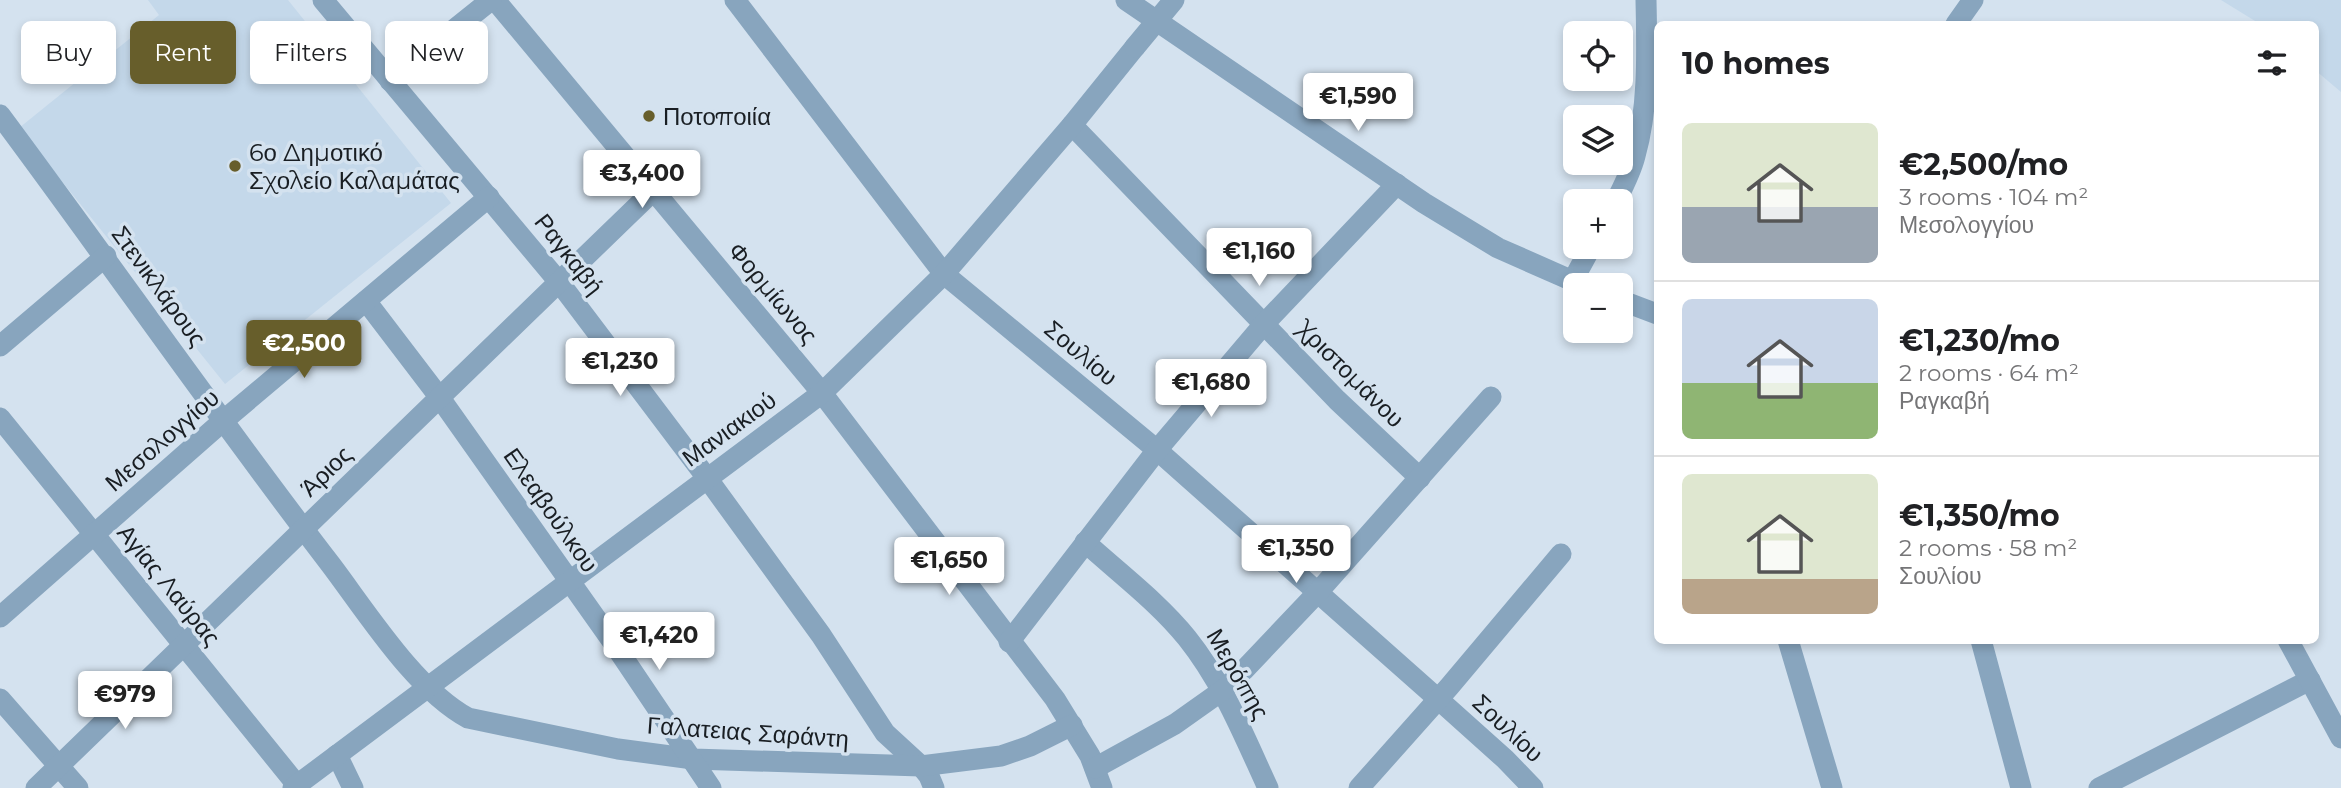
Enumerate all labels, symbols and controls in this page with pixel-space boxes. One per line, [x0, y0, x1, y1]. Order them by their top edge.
chip: Buy [21, 21, 116, 84]
chip: Rent [130, 21, 236, 84]
chip: Filters [250, 21, 371, 84]
chip: New [385, 21, 488, 84]
map controls [1563, 21, 1633, 343]
button: locate [1563, 21, 1633, 91]
icon: filters [2253, 44, 2291, 82]
text: 10 homes [1682, 45, 1830, 82]
pin: €1,590 [1301, 74, 1415, 133]
text: €1,590 [1319, 82, 1397, 110]
place label: Ποτοποιία [663, 102, 771, 131]
button: layers [1563, 105, 1633, 175]
marker: Ποτοποιία [641, 108, 657, 124]
place label: 6ο Δημοτικό Σχολείο Καλαμάτας [249, 138, 460, 195]
text: €2,500/mo [1899, 146, 2068, 183]
pin: €3,400 [585, 150, 699, 210]
icon: home [1738, 151, 1822, 235]
marker: 6ο Δημοτικό Σχολείο Καλαμάτας [227, 158, 243, 174]
text: €3,400 [599, 159, 685, 187]
text: 3 rooms · 104 m² [1899, 183, 2088, 211]
button: + [1563, 189, 1633, 259]
street label: Ραγκαβή [528, 208, 610, 300]
text: Μεσολογγίου [1899, 211, 2034, 239]
street label: Στενικλάρους [106, 220, 212, 352]
pin: €1,160 [1202, 229, 1316, 288]
street label: Φορμίωνος [722, 236, 824, 350]
text: €1,160 [1223, 237, 1295, 265]
button: − [1563, 273, 1633, 343]
street label: Χριστομάνου [1290, 313, 1410, 433]
street label: Σουλίου [1039, 314, 1123, 392]
pin: €2,500 [247, 320, 361, 380]
text: €1,230/mo [1899, 322, 2060, 359]
icon: home [1738, 327, 1822, 411]
text: €2,500 [262, 329, 346, 357]
pin: €1,230 [563, 338, 677, 398]
text: €1,230 [582, 347, 658, 375]
text: 2 rooms · 64 m² [1899, 359, 2079, 387]
pin: €1,680 [1154, 360, 1268, 419]
text: €1,680 [1171, 368, 1251, 396]
street label: Μεσολογγίου [99, 383, 225, 497]
street label: Μανιακιού [676, 385, 782, 473]
text: Ραγκαβή [1899, 387, 1990, 415]
street label: Άριος [294, 440, 358, 502]
street label: Ελεαβούλκου [498, 442, 604, 578]
text: €1,350/mo [1899, 497, 2060, 534]
icon: home [1738, 502, 1822, 586]
street label: Αγίας Λαύρας [111, 519, 227, 651]
pin: €1,350 [1239, 526, 1353, 585]
text: €1,350 [1258, 534, 1334, 562]
text: 2 rooms · 58 m² [1899, 534, 2077, 562]
pin: €1,650 [892, 538, 1006, 597]
text: €1,650 [910, 546, 988, 574]
text: Σουλίου [1899, 562, 1982, 590]
pin: €1,420 [602, 612, 716, 672]
text: €1,420 [620, 621, 698, 649]
street label: Μερόπης [1200, 623, 1276, 725]
pin: €979 [84, 672, 166, 731]
text: €979 [94, 680, 156, 708]
street label: Σουλίου [1467, 688, 1549, 768]
street label: Γαλατειας Σαράντη [646, 710, 850, 754]

